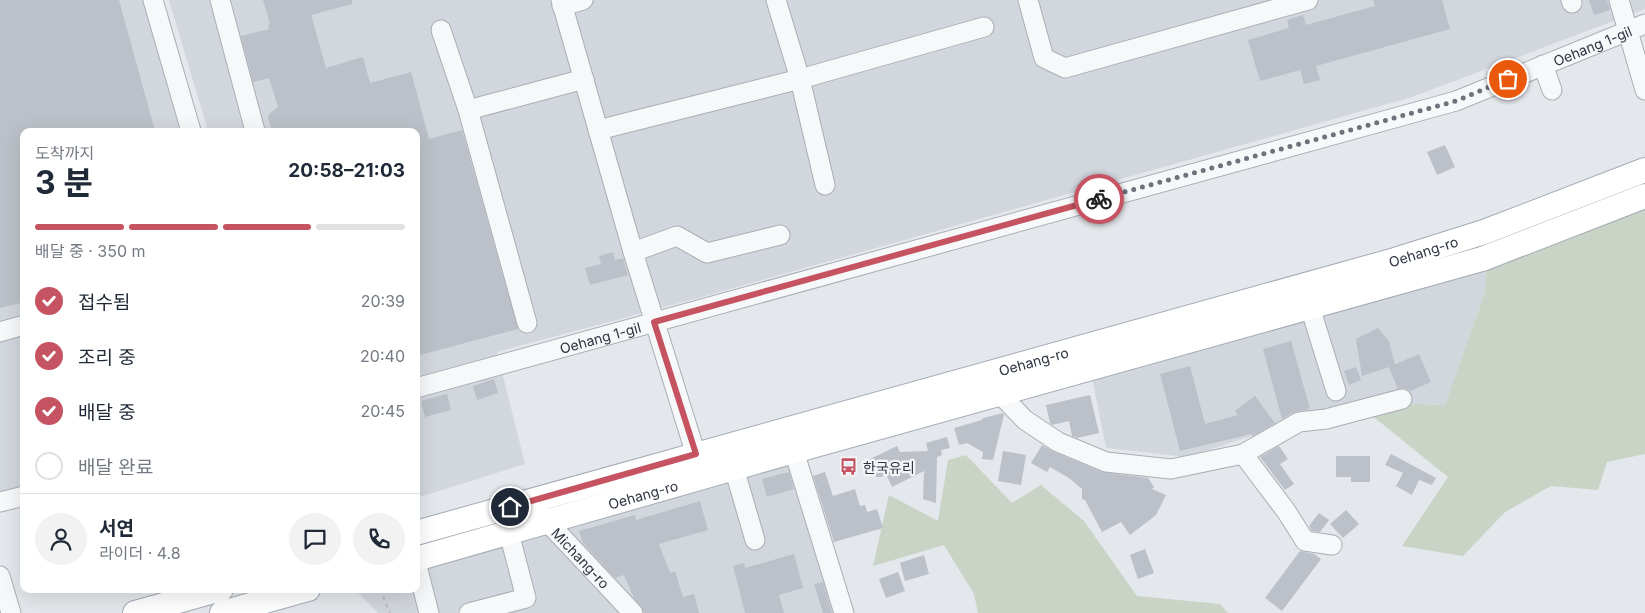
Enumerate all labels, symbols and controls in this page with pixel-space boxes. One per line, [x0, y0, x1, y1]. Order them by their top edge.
street label: Oehang 1-gil [1550, 22, 1634, 69]
pin [1487, 58, 1529, 100]
icon: bag [1494, 65, 1522, 93]
text: 도착까지 [35, 143, 94, 163]
text: 20:58–21:03 [288, 159, 405, 182]
text: 3 분 [35, 163, 93, 202]
courier [1074, 174, 1124, 224]
icon: bike [1085, 185, 1113, 213]
street label: Oehang-ro [1387, 232, 1460, 270]
text: 배달 중 · 350 m [35, 241, 146, 261]
icon: check [35, 287, 63, 315]
text: 접수됨 [78, 291, 130, 314]
text: 20:39 [361, 291, 405, 311]
street label: Oehang 1-gil [558, 318, 643, 356]
icon: check [35, 342, 63, 370]
street label: Oehang-ro [997, 343, 1070, 379]
text: 조리 중 [78, 346, 136, 369]
text: 20:40 [360, 346, 405, 366]
icon: check [35, 397, 63, 425]
text: 배달 중 [78, 401, 136, 424]
text: 20:45 [360, 401, 405, 421]
text: 배달 완료 [78, 456, 153, 479]
bus stop icon: 한국유리 [839, 457, 859, 477]
place label: 한국유리 [863, 459, 915, 476]
street label: Oehang-ro [606, 476, 680, 512]
pin [489, 486, 531, 528]
icon: home [496, 493, 524, 521]
button: person [35, 513, 87, 565]
button: chat [289, 513, 341, 565]
button: phone [353, 513, 405, 565]
text: 서연 [99, 517, 134, 540]
street label: Michang-ro [549, 524, 614, 592]
text: 라이더 · 4.8 [99, 543, 181, 563]

